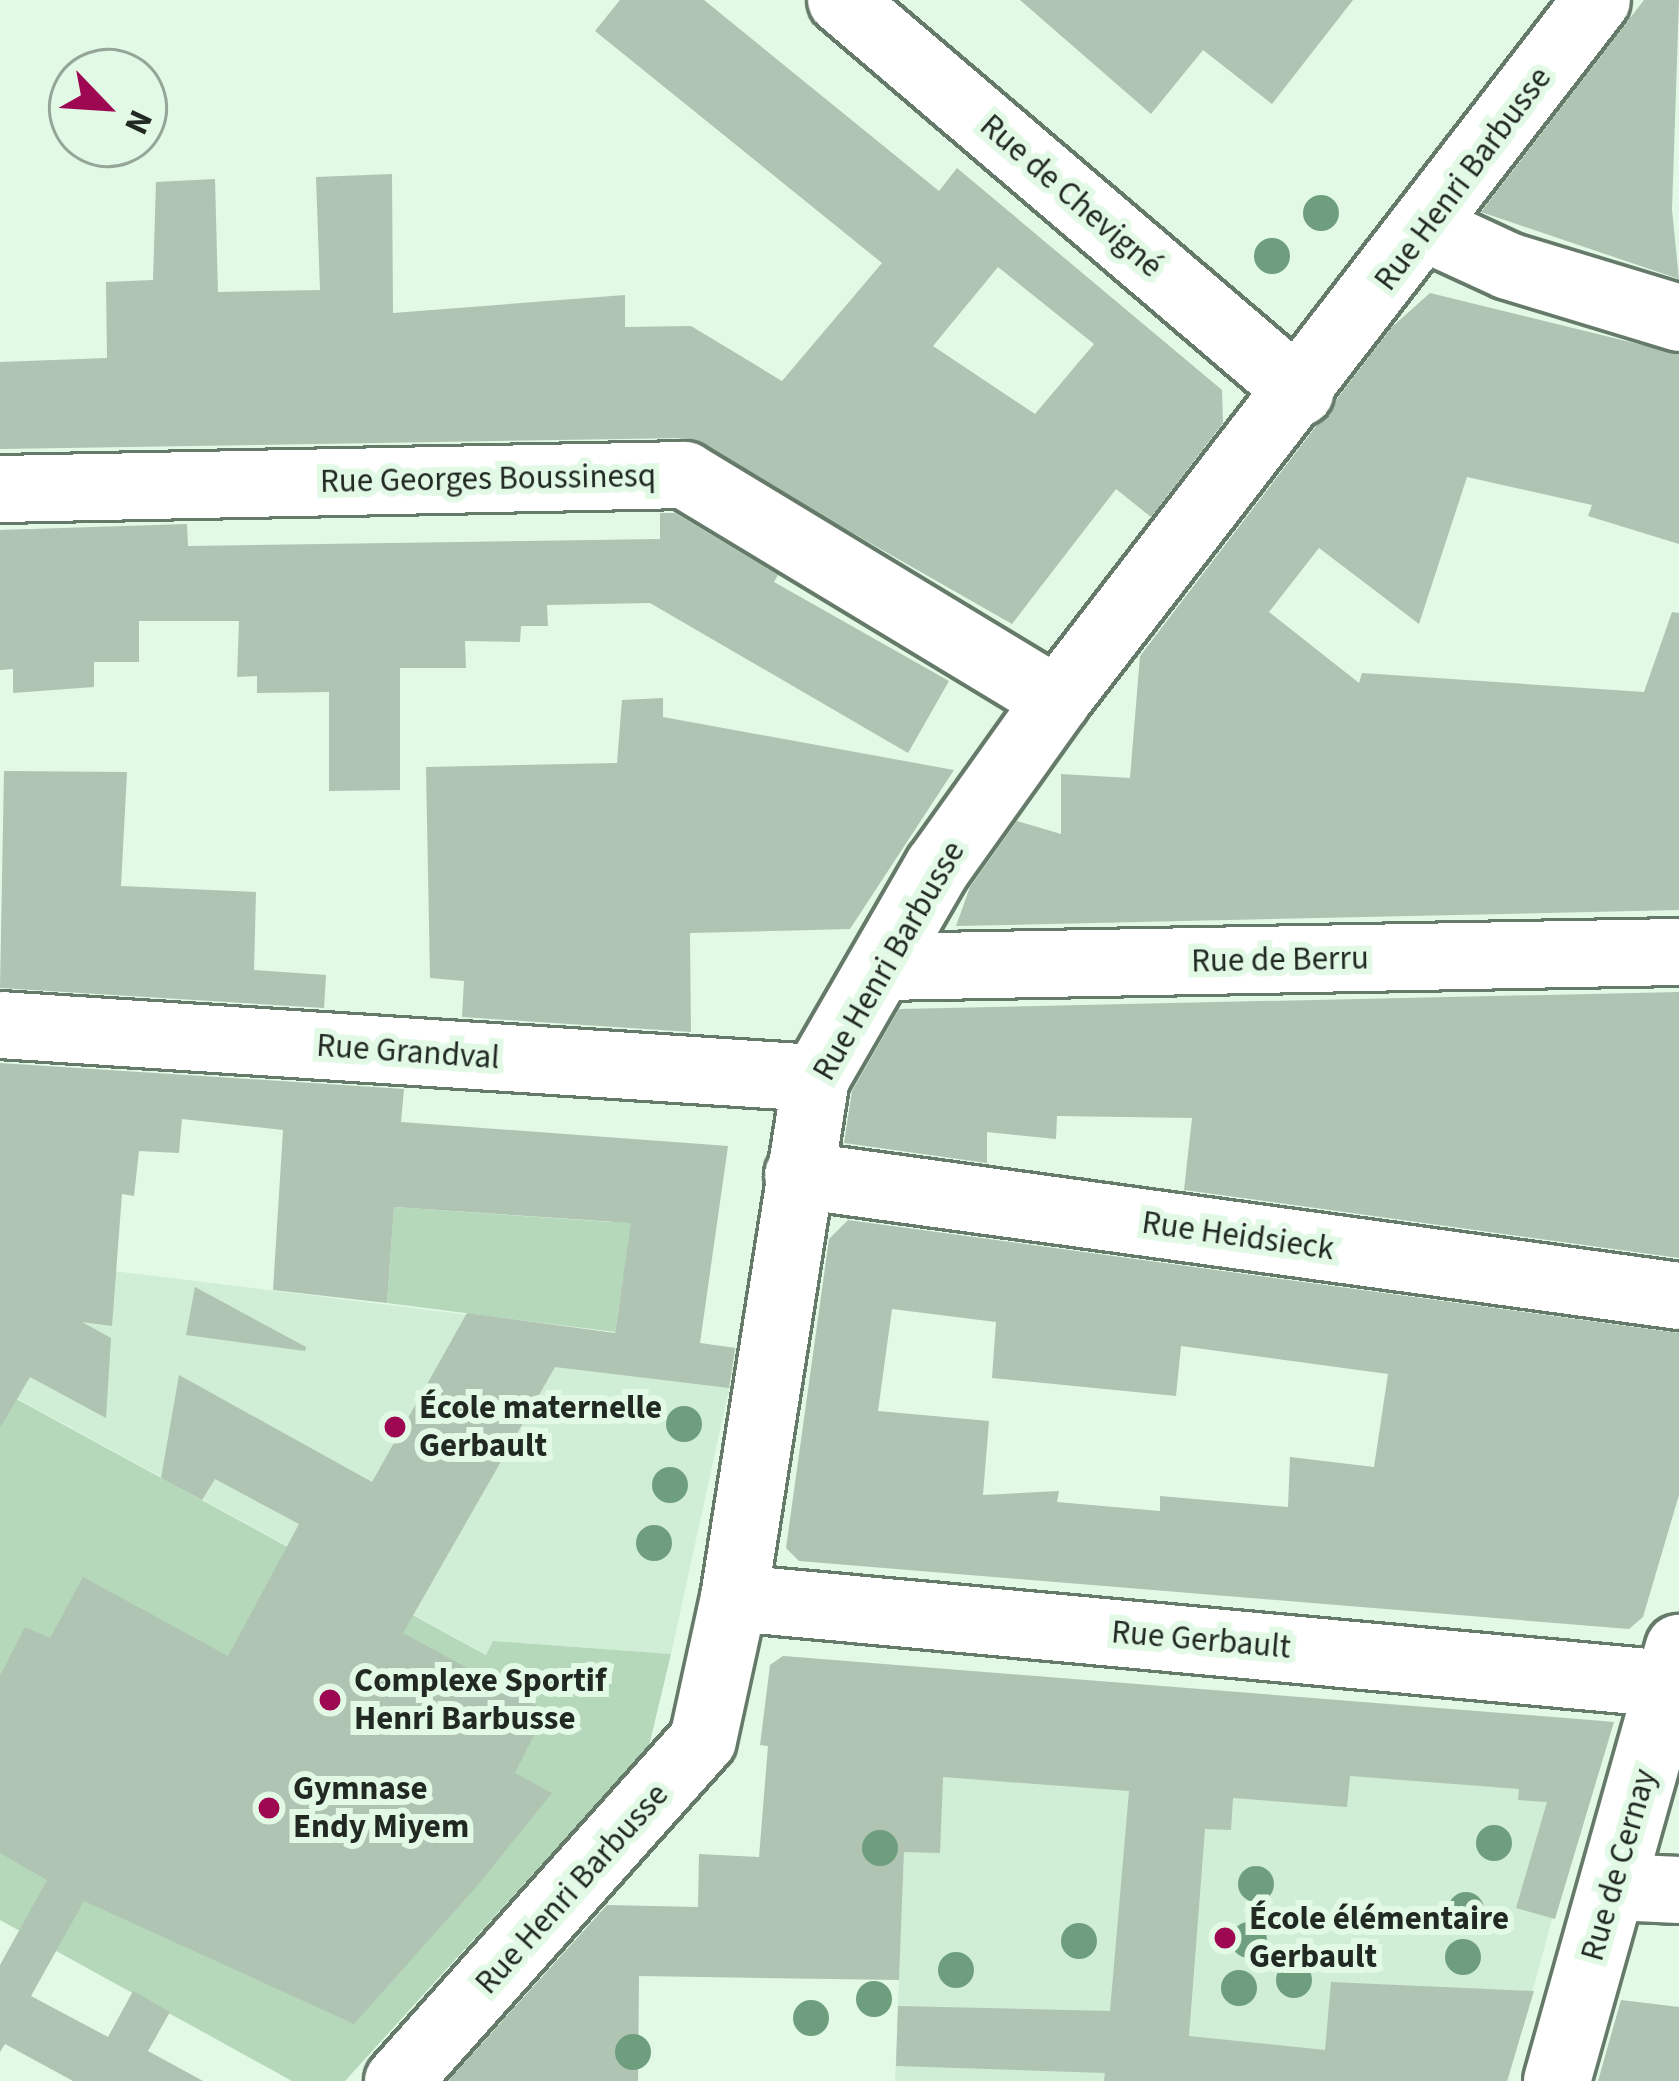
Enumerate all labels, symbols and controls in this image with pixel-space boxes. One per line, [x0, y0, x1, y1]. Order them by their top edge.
north arrow [48, 48, 168, 168]
street label: Rue Henri Barbusse [1366, 59, 1560, 299]
text: N [112, 102, 164, 142]
street label: Rue de Chevigné [972, 106, 1170, 286]
street label: Rue Georges Boussinesq [320, 456, 656, 502]
street label: Rue Henri Barbusse [804, 834, 974, 1088]
street label: Rue de Berru [1191, 939, 1369, 981]
street label: Rue Grandval [315, 1026, 501, 1078]
street label: Rue Heidsieck [1139, 1203, 1337, 1269]
place label: École maternelle Gerbault [419, 1388, 662, 1466]
marker: École maternelle Gerbault [382, 1414, 408, 1440]
street label: Rue Gerbault [1110, 1612, 1292, 1668]
place label: Complexe Sportif Henri Barbusse [354, 1661, 606, 1739]
marker: Complexe Sportif Henri Barbusse [317, 1687, 343, 1713]
street label: Rue de Cernay [1573, 1765, 1665, 1965]
place label: Gymnase Endy Miyem [293, 1769, 469, 1847]
street label: Rue Henri Barbusse [467, 1776, 677, 2002]
marker: Gymnase Endy Miyem [256, 1795, 282, 1821]
place label: École élémentaire Gerbault [1249, 1899, 1509, 1977]
marker: École élémentaire Gerbault [1212, 1925, 1238, 1951]

